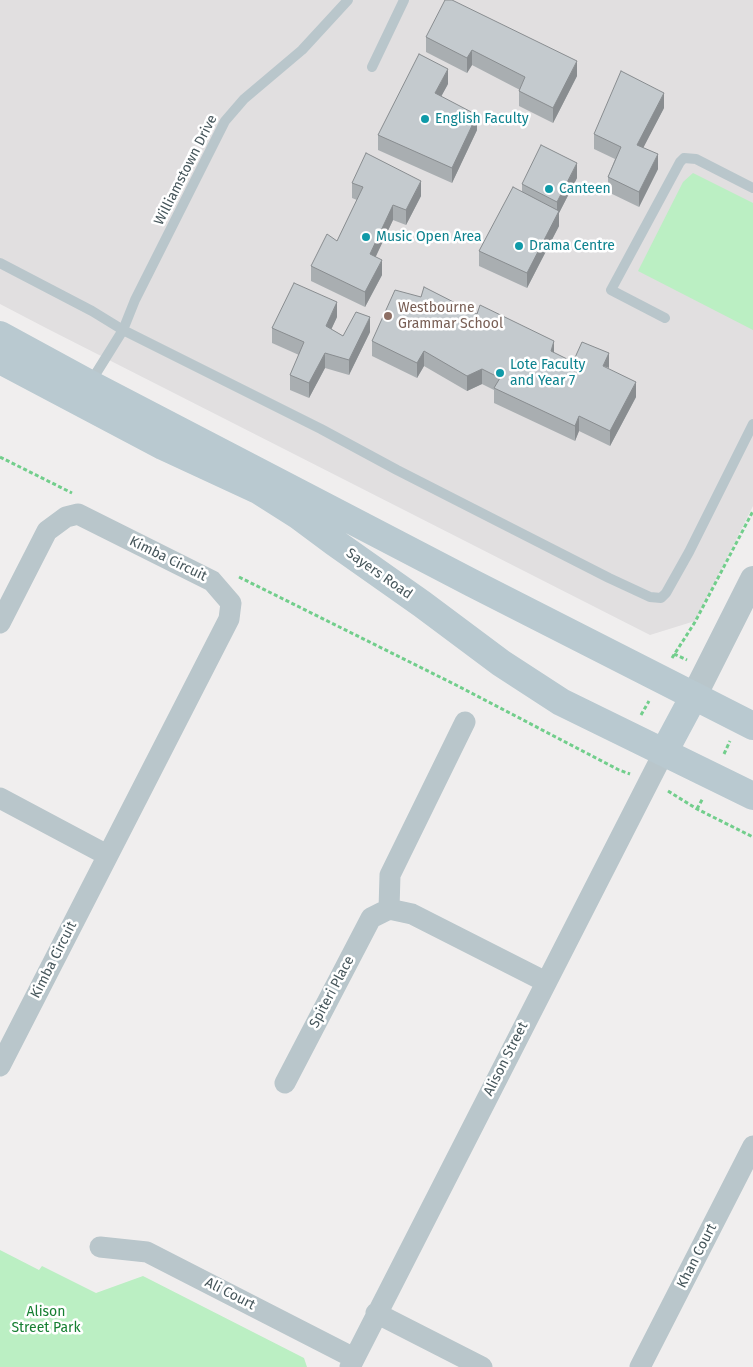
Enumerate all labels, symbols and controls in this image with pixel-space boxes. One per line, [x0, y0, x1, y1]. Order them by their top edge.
place label: English Faculty [435, 111, 529, 127]
street label: Williamstown Drive [151, 112, 221, 228]
marker: English Faculty [419, 113, 431, 125]
place label: Canteen [559, 181, 611, 197]
marker: Canteen [543, 183, 555, 195]
place label: Music Open Area [376, 229, 482, 245]
marker: Music Open Area [360, 231, 372, 243]
place label: Drama Centre [529, 238, 615, 254]
marker: Drama Centre [513, 240, 525, 252]
place label: Westbourne Grammar School [398, 300, 503, 332]
marker: Westbourne Grammar School [382, 310, 394, 322]
place label: Lote Faculty and Year 7 [510, 357, 585, 390]
marker: Lote Faculty and Year 7 [494, 367, 506, 379]
street label: Kimba Circuit [126, 533, 210, 585]
street label: Sayers Road [343, 545, 415, 603]
street label: Kimba Circuit [27, 919, 81, 1001]
street label: Spiteri Place [306, 953, 358, 1031]
street label: Alison Street [480, 1019, 532, 1099]
street label: Khan Court [674, 1221, 720, 1291]
street label: Ali Court [202, 1274, 258, 1314]
park label: Alison Street Park [11, 1304, 81, 1336]

